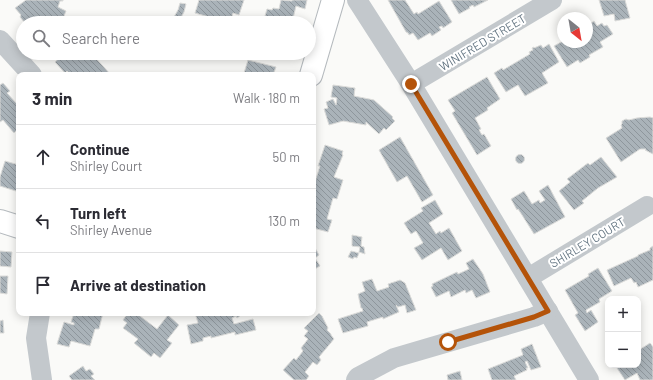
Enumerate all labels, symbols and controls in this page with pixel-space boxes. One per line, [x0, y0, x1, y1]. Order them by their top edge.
street label: WINIFRED STREET [436, 11, 528, 73]
north arrow [557, 12, 593, 48]
search box [16, 16, 316, 60]
icon: search [30, 27, 52, 49]
text: Search here [62, 29, 140, 47]
route end [402, 75, 420, 93]
text: 3 min [32, 88, 72, 108]
text: Walk · 180 m [233, 90, 300, 106]
text: Continue [70, 140, 130, 158]
icon: ahead [32, 146, 54, 168]
text: 50 m [273, 149, 300, 165]
text: Shirley Court [70, 158, 143, 174]
text: Turn left [70, 204, 126, 222]
icon: left [32, 210, 54, 232]
text: 130 m [268, 213, 300, 229]
street label: SHIRLEY COURT [547, 214, 627, 270]
text: Shirley Avenue [70, 222, 152, 238]
icon: arrive [32, 274, 54, 296]
text: Arrive at destination [70, 276, 206, 294]
map controls [605, 296, 641, 368]
button: + [605, 296, 641, 332]
button: − [605, 332, 641, 368]
route start [439, 333, 457, 351]

